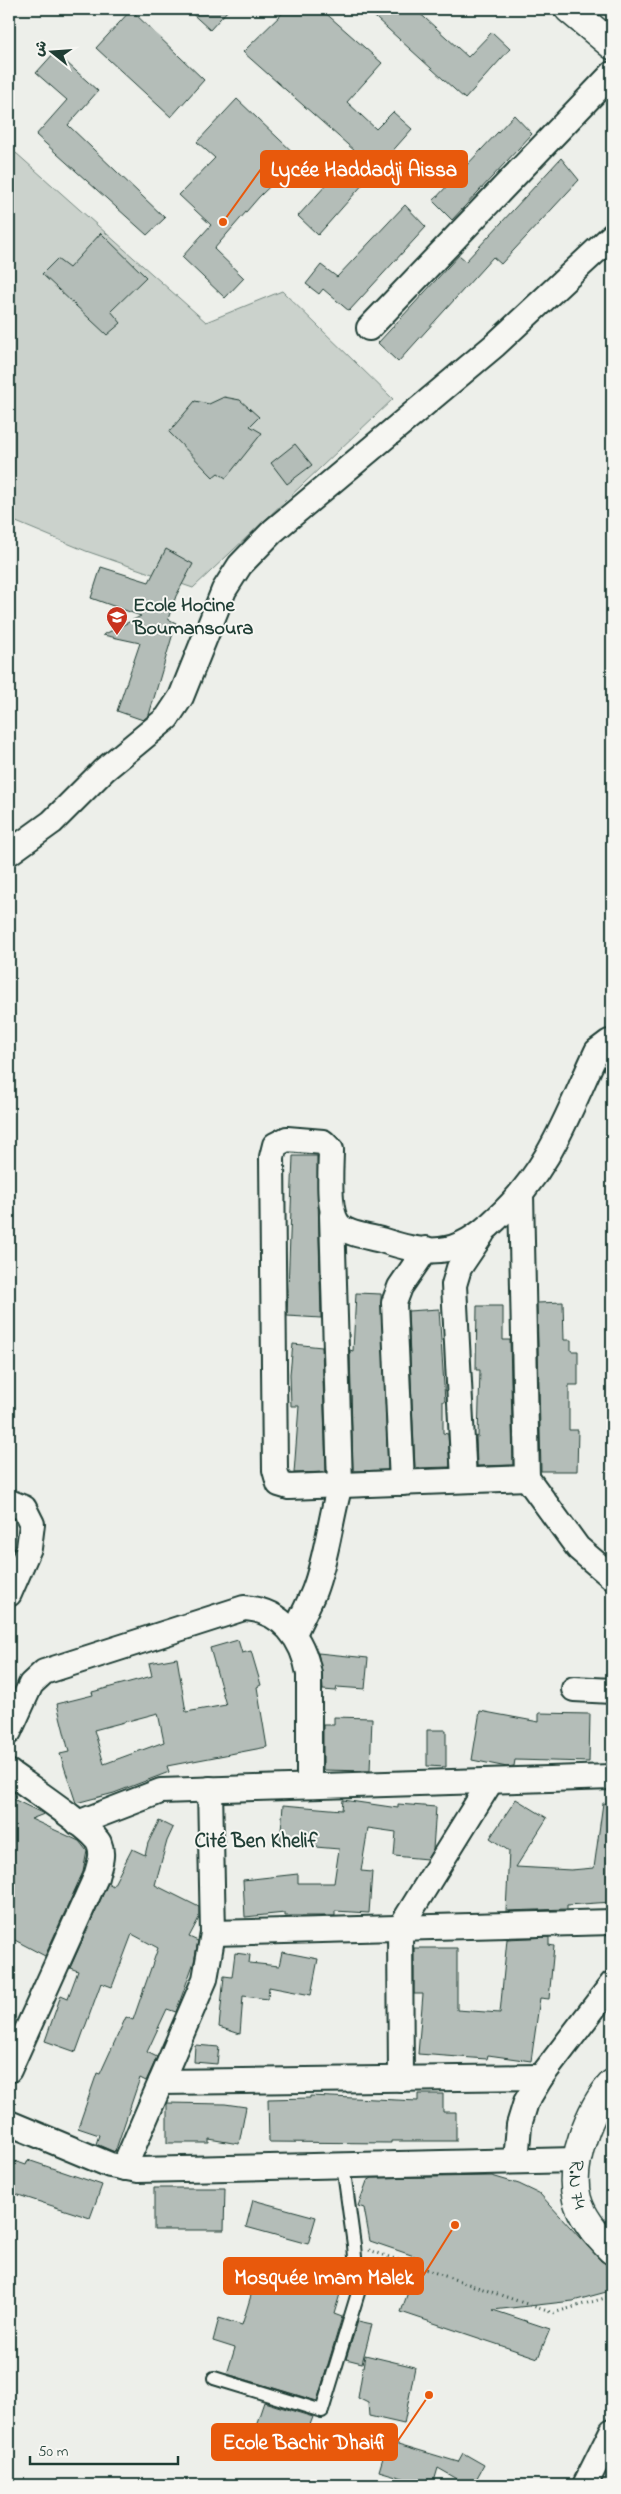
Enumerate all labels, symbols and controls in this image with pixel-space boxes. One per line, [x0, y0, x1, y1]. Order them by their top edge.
north arrow [28, 28, 78, 78]
text: ش [29, 38, 53, 59]
callout: Lycée Haddadji Aissa [261, 151, 467, 187]
text: Lycée Haddadji Aissa [271, 156, 457, 188]
place label: Ecole Hocine Boumansoura [132, 592, 254, 644]
school or university icon: Ecole Hocine Boumansoura [105, 605, 129, 636]
district label: Cité Ben Khelif [195, 1827, 319, 1857]
street label: R.N 74 [560, 2157, 594, 2214]
callout: Mosquée Imam Malek [224, 2258, 423, 2294]
text: Mosquée Imam Malek [234, 2264, 415, 2294]
callout: Ecole Bachir Dhaifi [212, 2424, 397, 2460]
text: Ecole Bachir Dhaifi [223, 2429, 387, 2459]
scale bar [30, 2434, 178, 2466]
text: 50 m [38, 2441, 69, 2463]

